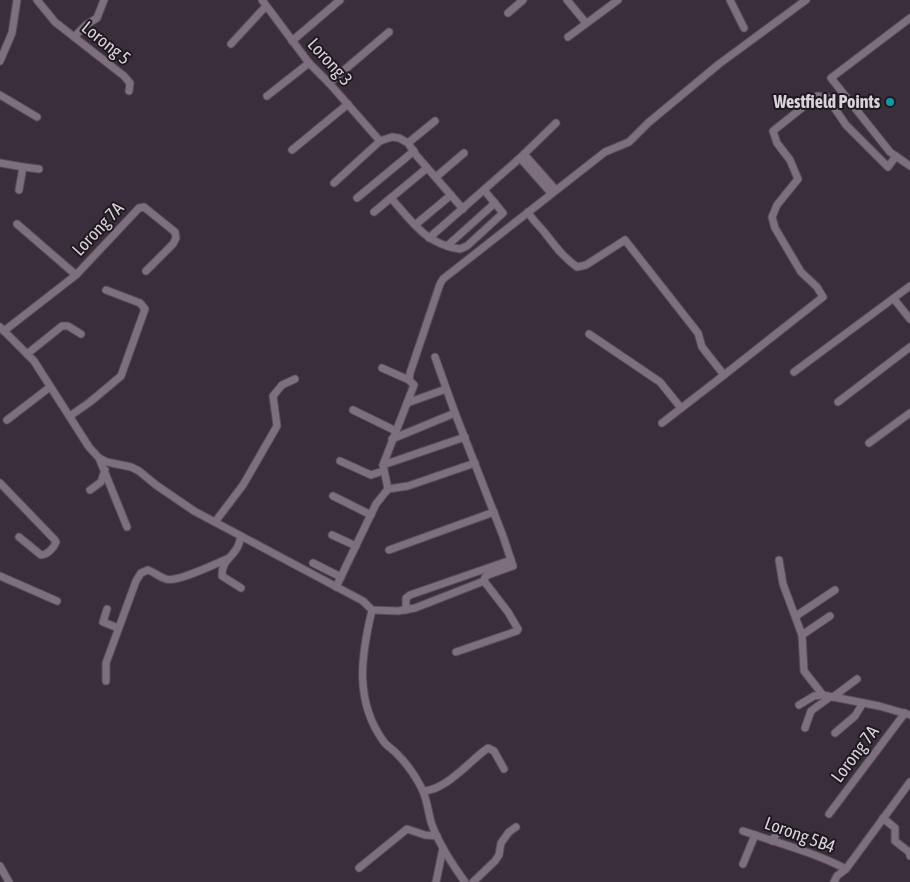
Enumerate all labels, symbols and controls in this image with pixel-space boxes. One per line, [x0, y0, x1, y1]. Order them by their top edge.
street label: Lorong 5 [78, 17, 135, 69]
street label: Lorong 3 [304, 34, 357, 90]
place label: Westfield Points [772, 91, 881, 112]
marker: Westfield Points [884, 96, 896, 108]
street label: Lorong 7A [68, 197, 128, 260]
street label: Lorong 7A [827, 721, 883, 786]
street label: Lorong 5B4 [762, 812, 838, 857]

